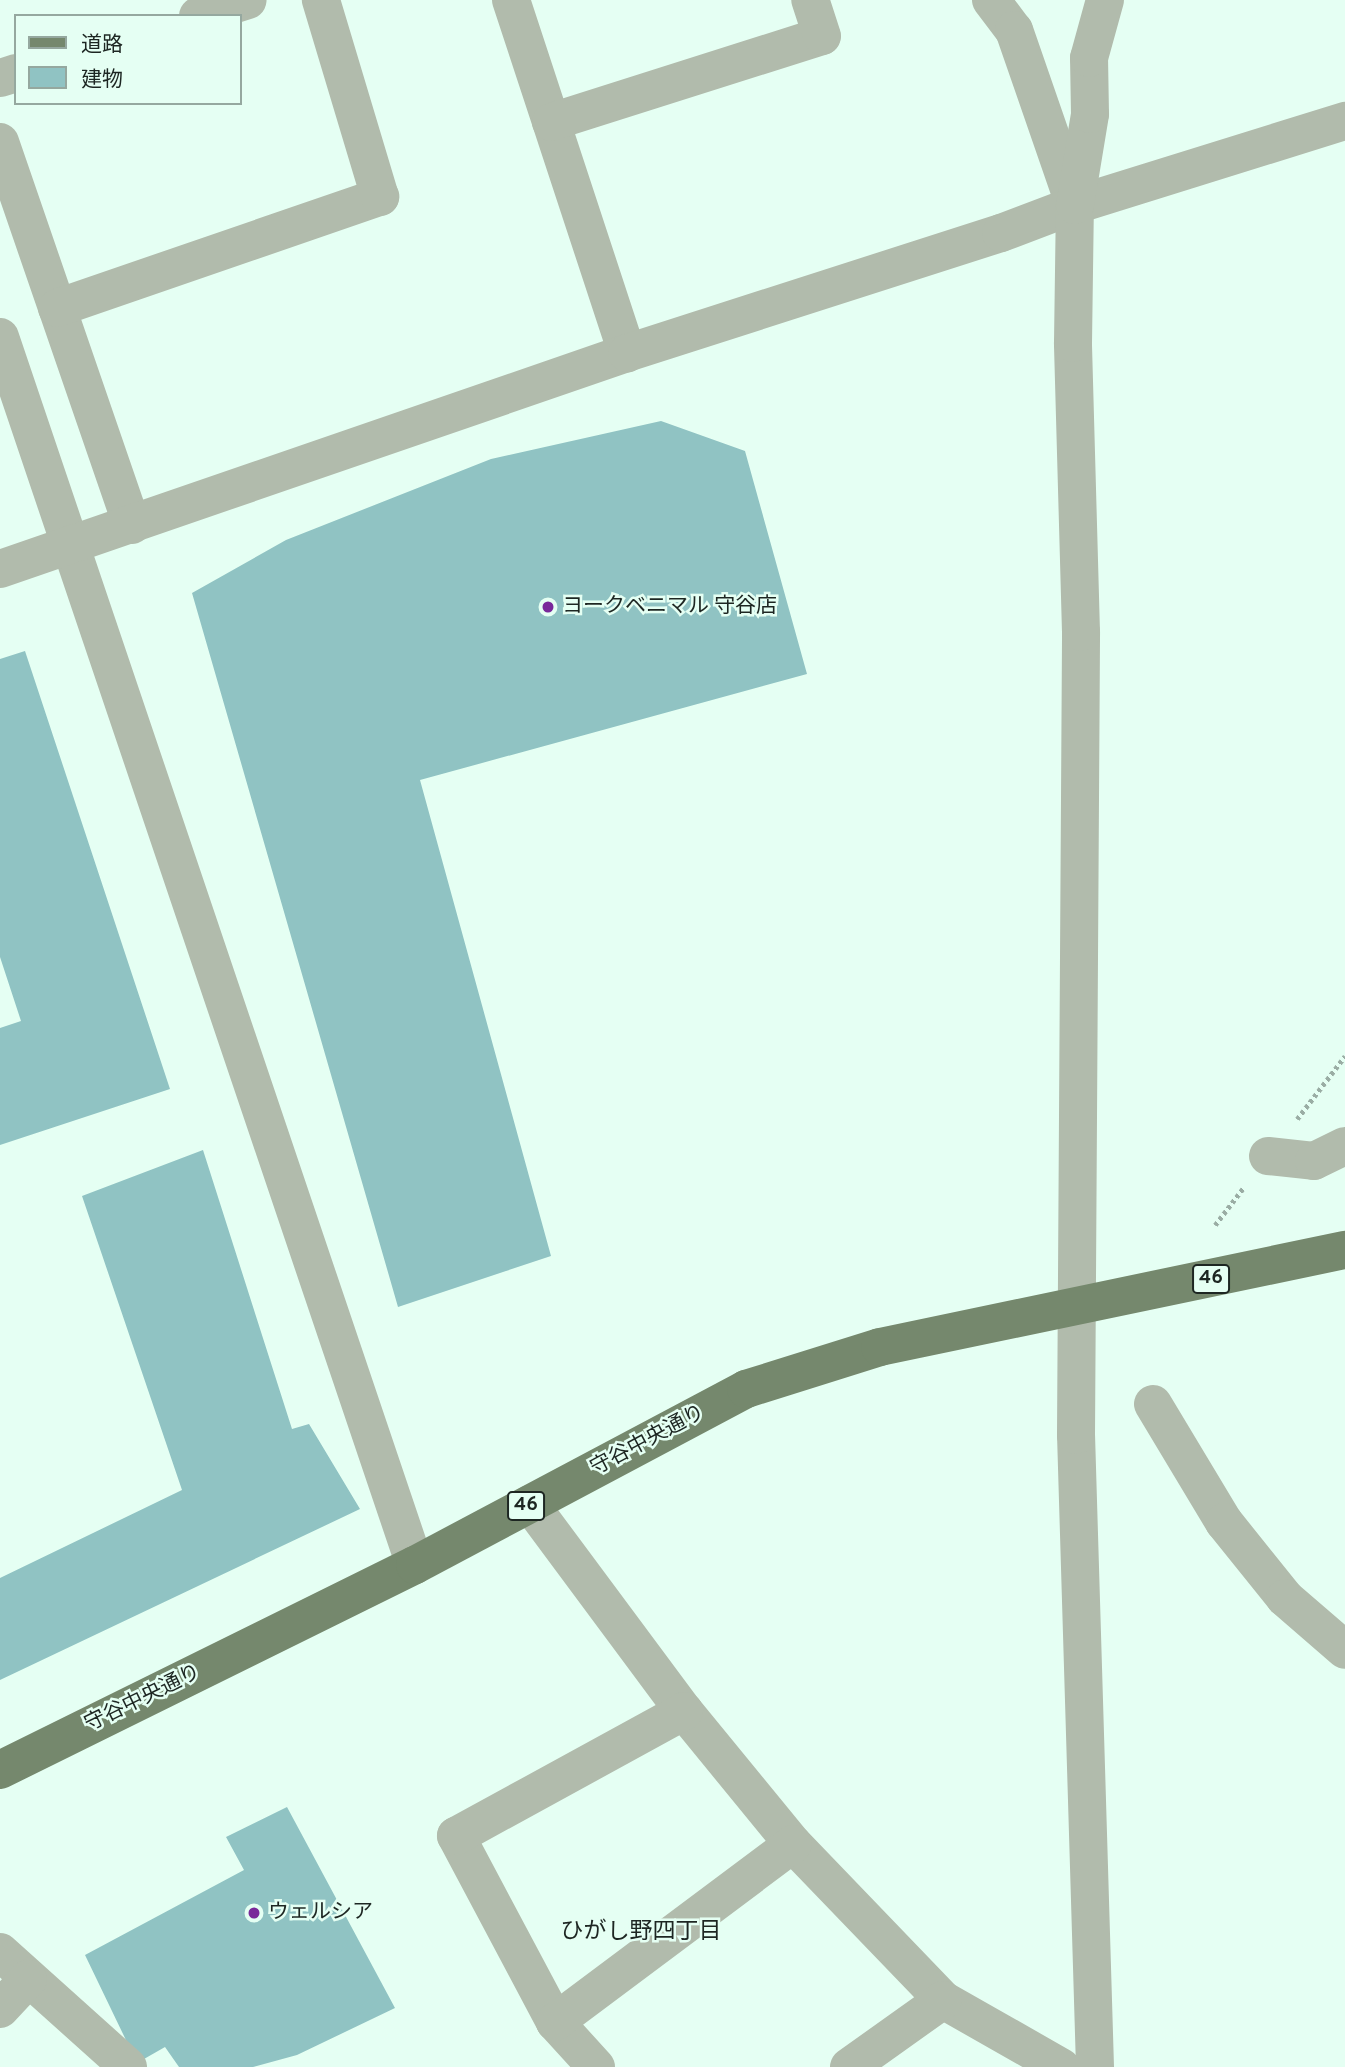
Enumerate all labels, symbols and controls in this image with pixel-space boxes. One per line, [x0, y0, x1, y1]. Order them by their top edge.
legend [14, 14, 242, 105]
text: 道路 [81, 32, 123, 59]
text: 建物 [81, 67, 123, 94]
place label: ヨークベニマル 守谷店 [562, 594, 777, 620]
marker: ヨークベニマル 守谷店 [540, 599, 556, 615]
road number: 46 [1192, 1264, 1230, 1294]
street label: 守谷中央通り [586, 1400, 710, 1482]
road number: 46 [507, 1490, 545, 1522]
street label: 守谷中央通り [81, 1660, 205, 1738]
place label: ウェルシア [268, 1900, 373, 1926]
marker: ウェルシア [246, 1905, 262, 1921]
district label: ひがし野四丁目 [561, 1919, 721, 1947]

